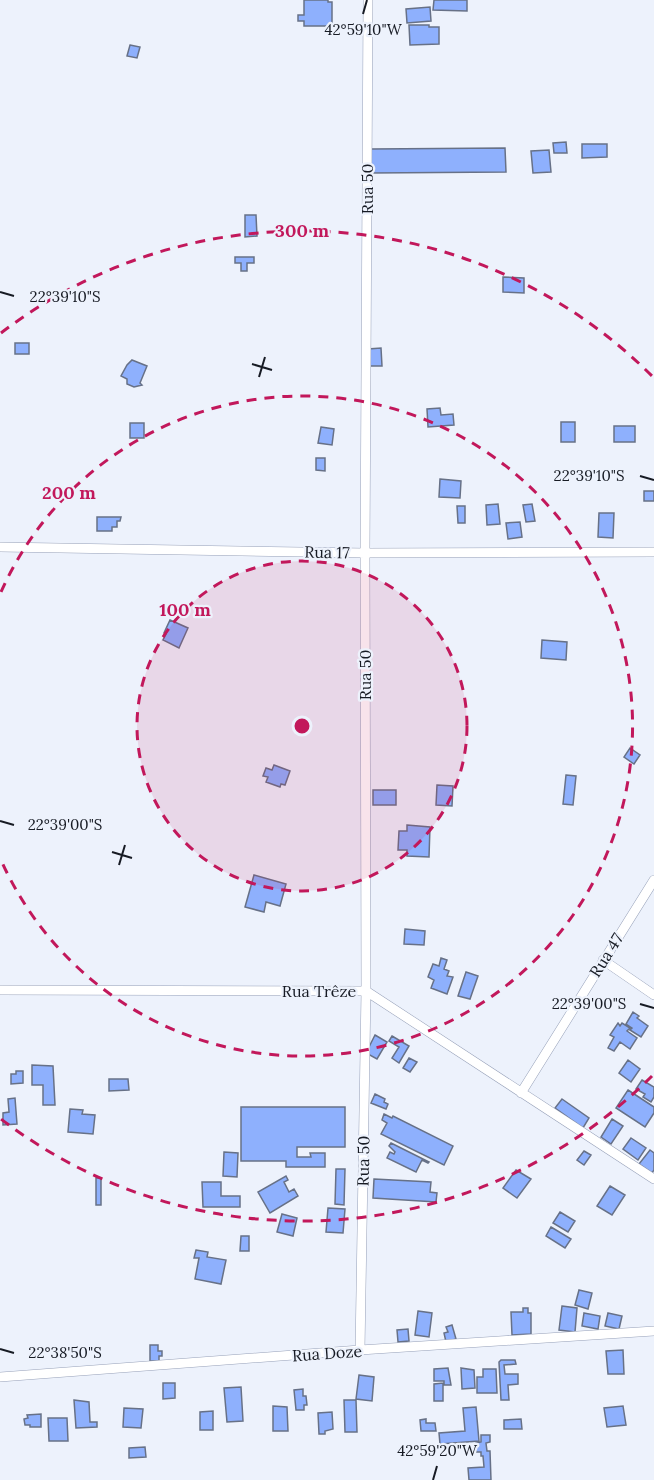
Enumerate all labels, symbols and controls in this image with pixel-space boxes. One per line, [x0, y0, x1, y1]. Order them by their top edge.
text: 42°59'10"W [324, 20, 403, 39]
street label: Rua 50 [357, 164, 377, 214]
text: 300 m [275, 219, 330, 242]
text: 22°39'10"S [30, 287, 100, 306]
text: 22°39'10"S [554, 466, 624, 485]
text: 200 m [42, 481, 96, 504]
street label: Rua 17 [304, 542, 350, 562]
text: 100 m [159, 598, 211, 621]
street label: Rua 50 [355, 650, 375, 700]
centre of rings [292, 716, 312, 736]
text: 22°39'00"S [28, 815, 102, 834]
street label: Rua 47 [585, 929, 628, 981]
street label: Rua Trêze [282, 981, 356, 1001]
text: 22°39'00"S [552, 994, 626, 1013]
street label: Rua 50 [353, 1135, 373, 1187]
street label: Rua Doze [291, 1341, 363, 1365]
text: 22°38'50"S [28, 1343, 102, 1362]
text: 42°59'20"W [397, 1441, 478, 1460]

